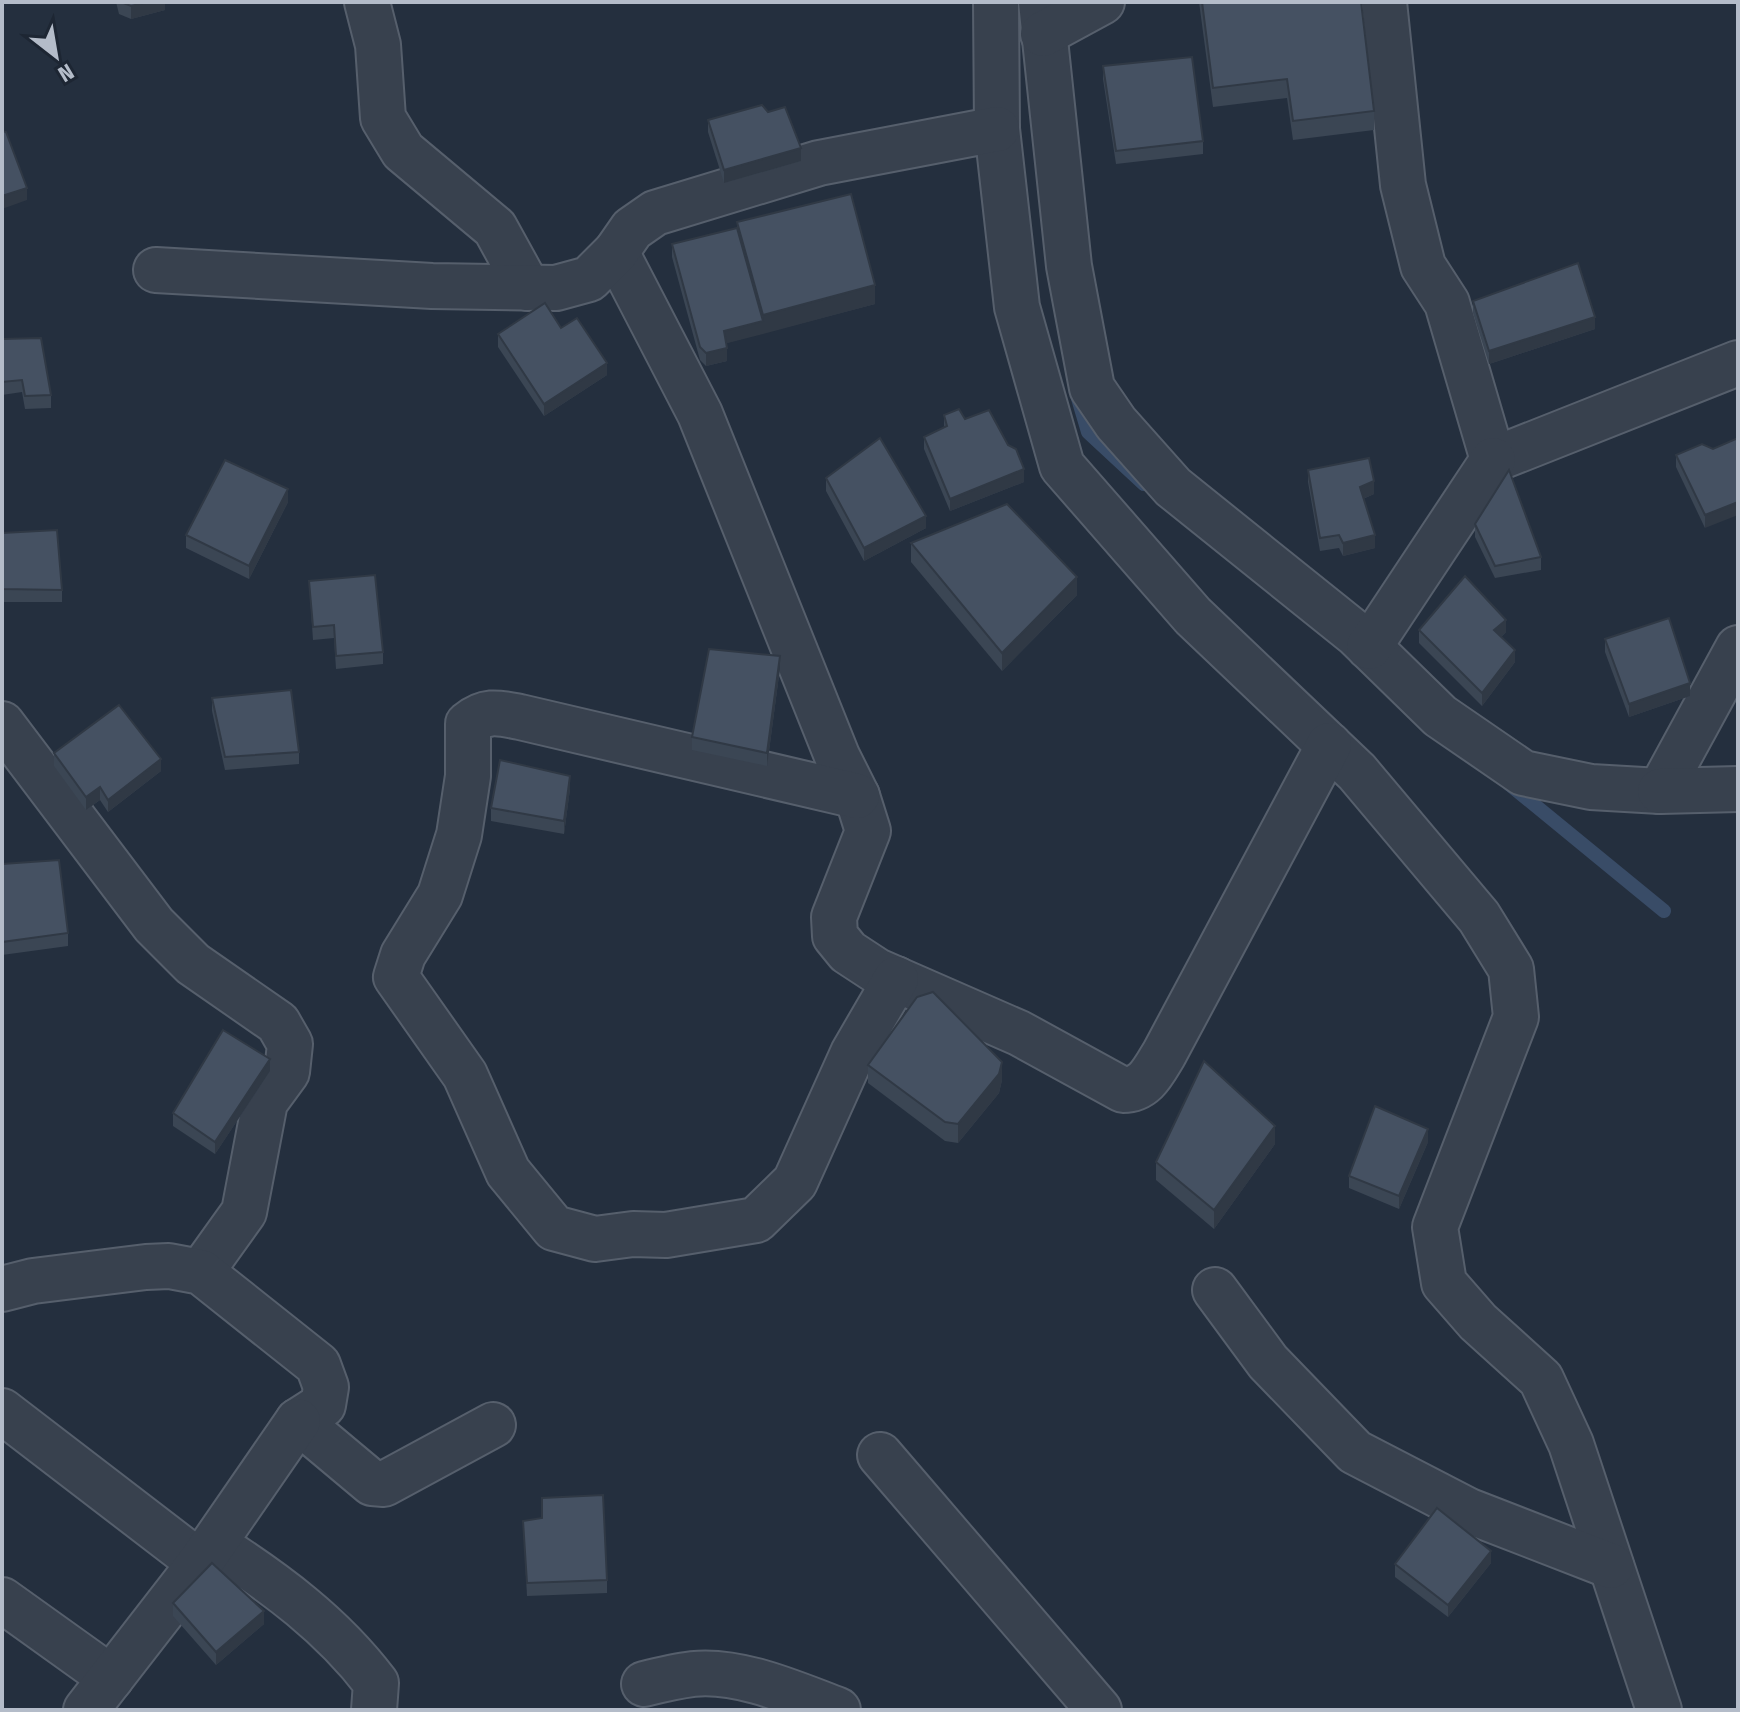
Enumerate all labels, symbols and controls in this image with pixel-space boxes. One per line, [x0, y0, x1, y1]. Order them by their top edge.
north arrow [16, 16, 96, 96]
text: N [53, 58, 79, 88]

